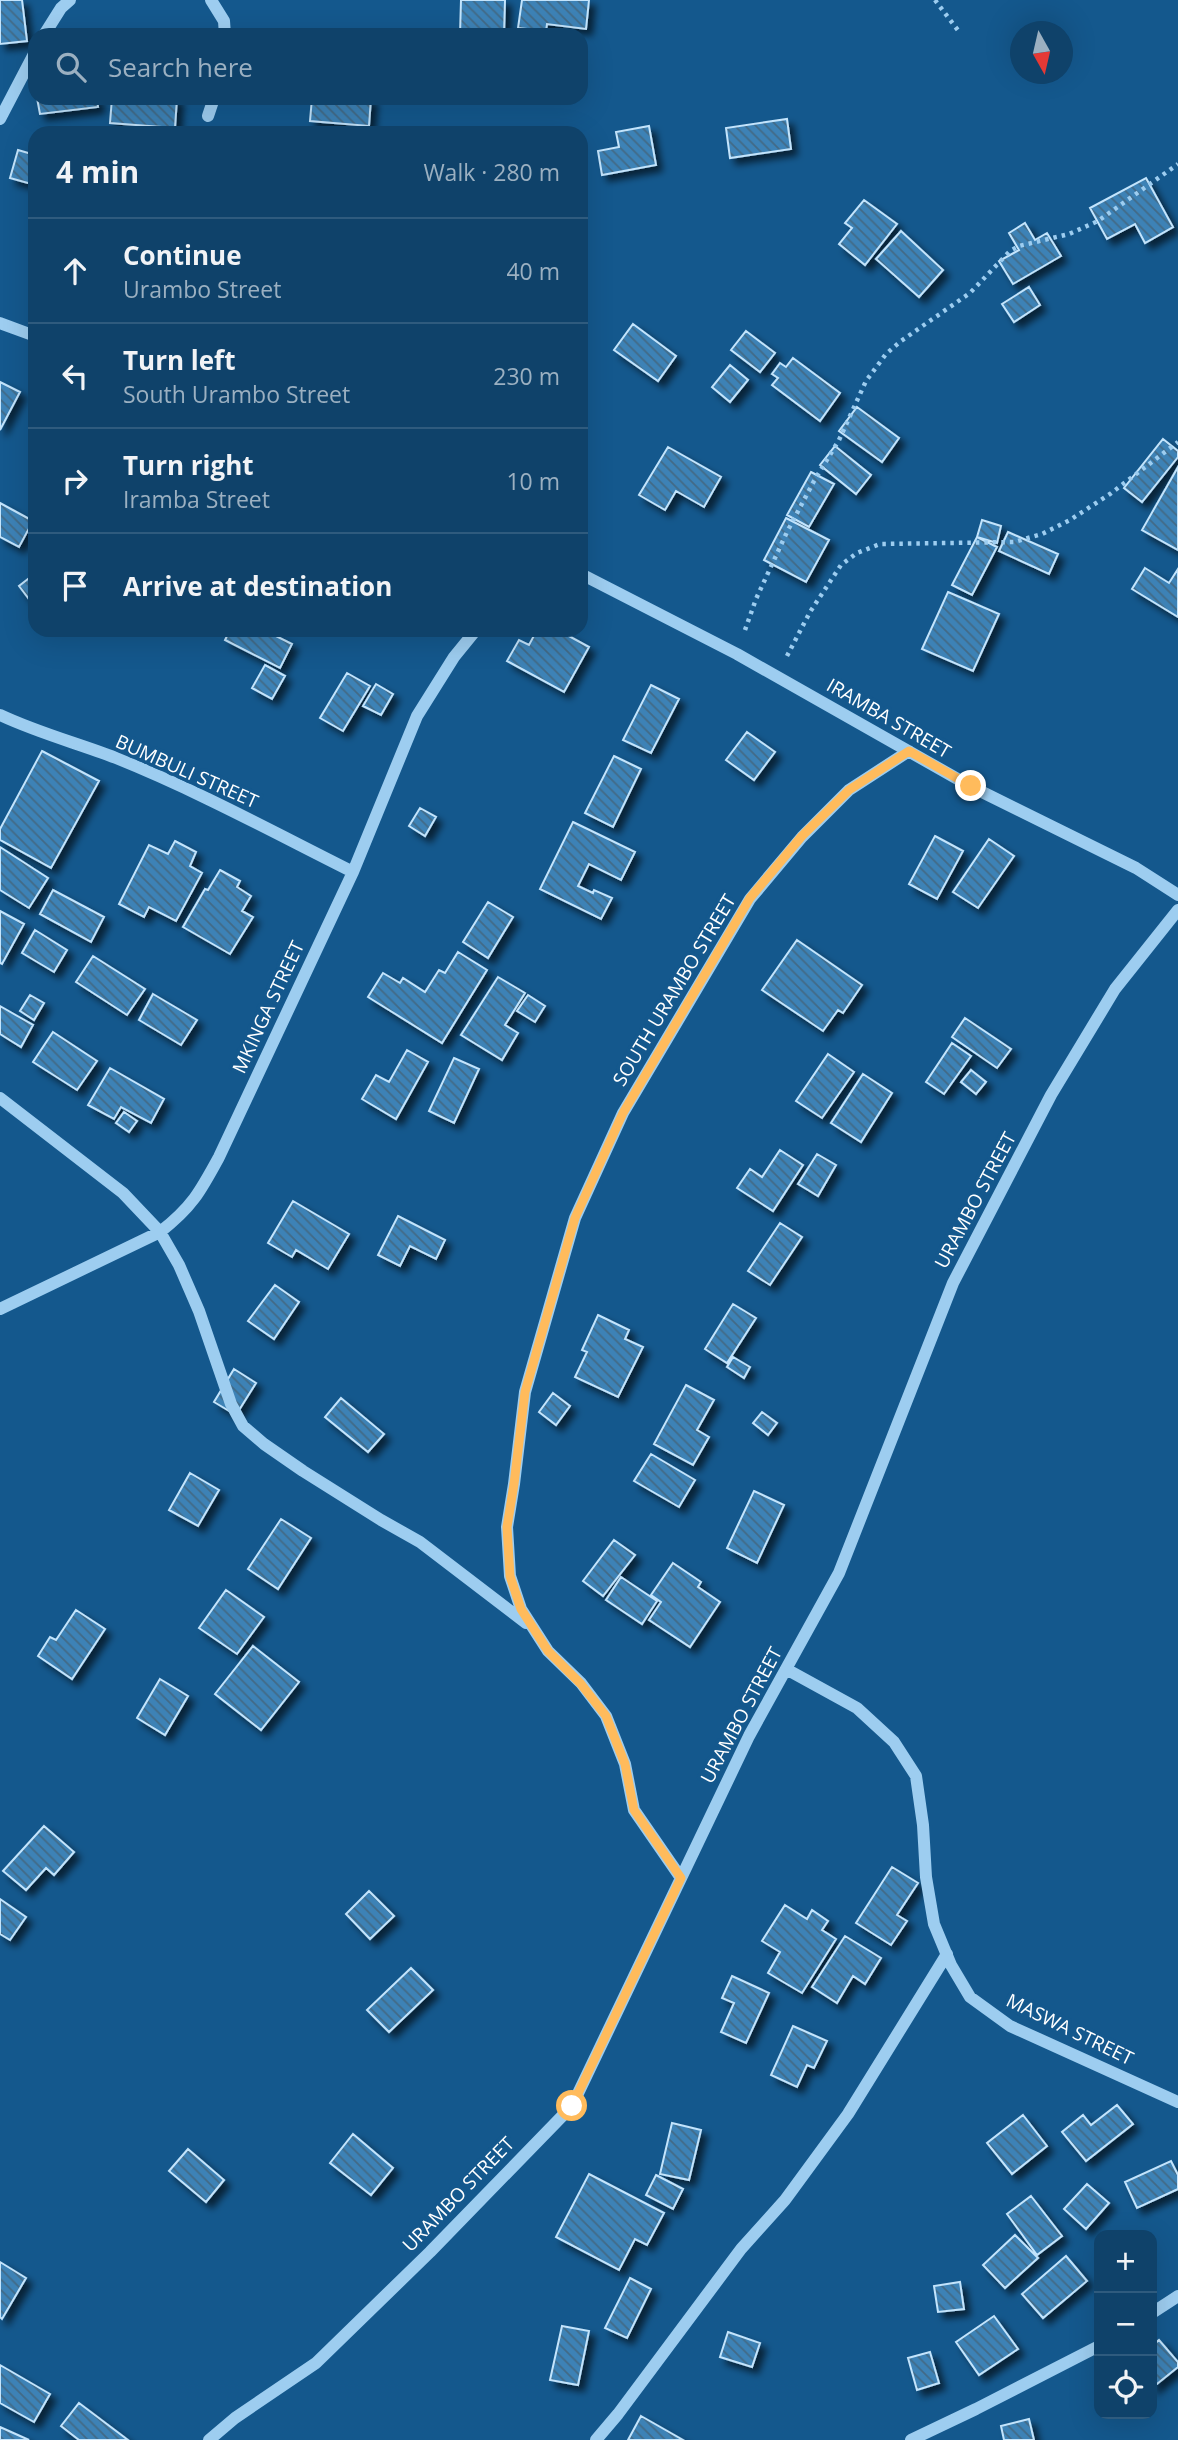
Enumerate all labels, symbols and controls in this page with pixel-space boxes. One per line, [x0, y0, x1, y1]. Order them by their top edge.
north arrow [1010, 21, 1073, 84]
search box [28, 28, 588, 105]
icon: search [52, 48, 90, 86]
text: Search here [108, 49, 253, 85]
text: 4 min [56, 151, 139, 192]
text: Walk · 280 m [423, 156, 560, 188]
text: Continue [123, 237, 242, 273]
icon: ahead [56, 252, 94, 290]
text: 40 m [506, 255, 560, 287]
text: Urambo Street [123, 273, 281, 305]
text: Turn left [123, 342, 235, 378]
icon: left [56, 357, 94, 395]
text: 230 m [493, 360, 560, 392]
text: South Urambo Street [123, 378, 350, 410]
text: Turn right [123, 447, 254, 483]
icon: right [56, 462, 94, 500]
text: 10 m [506, 465, 560, 497]
text: Iramba Street [123, 483, 270, 515]
icon: arrive [56, 567, 94, 605]
text: Arrive at destination [123, 568, 392, 604]
street label: IRAMBA STREET [822, 672, 956, 764]
street label: BUMBULI STREET [112, 728, 263, 814]
route end [955, 770, 986, 801]
street label: SOUTH URAMBO STREET [606, 889, 742, 1091]
street label: MKINGA STREET [226, 936, 310, 1077]
street label: URAMBO STREET [928, 1127, 1022, 1273]
street label: URAMBO STREET [694, 1642, 788, 1788]
street label: MASWA STREET [1002, 1987, 1138, 2071]
route start [556, 2090, 587, 2121]
street label: URAMBO STREET [396, 2130, 520, 2257]
map controls [1094, 2230, 1157, 2419]
button: + [1094, 2230, 1157, 2293]
button: − [1094, 2293, 1157, 2356]
button: locate [1094, 2356, 1157, 2419]

